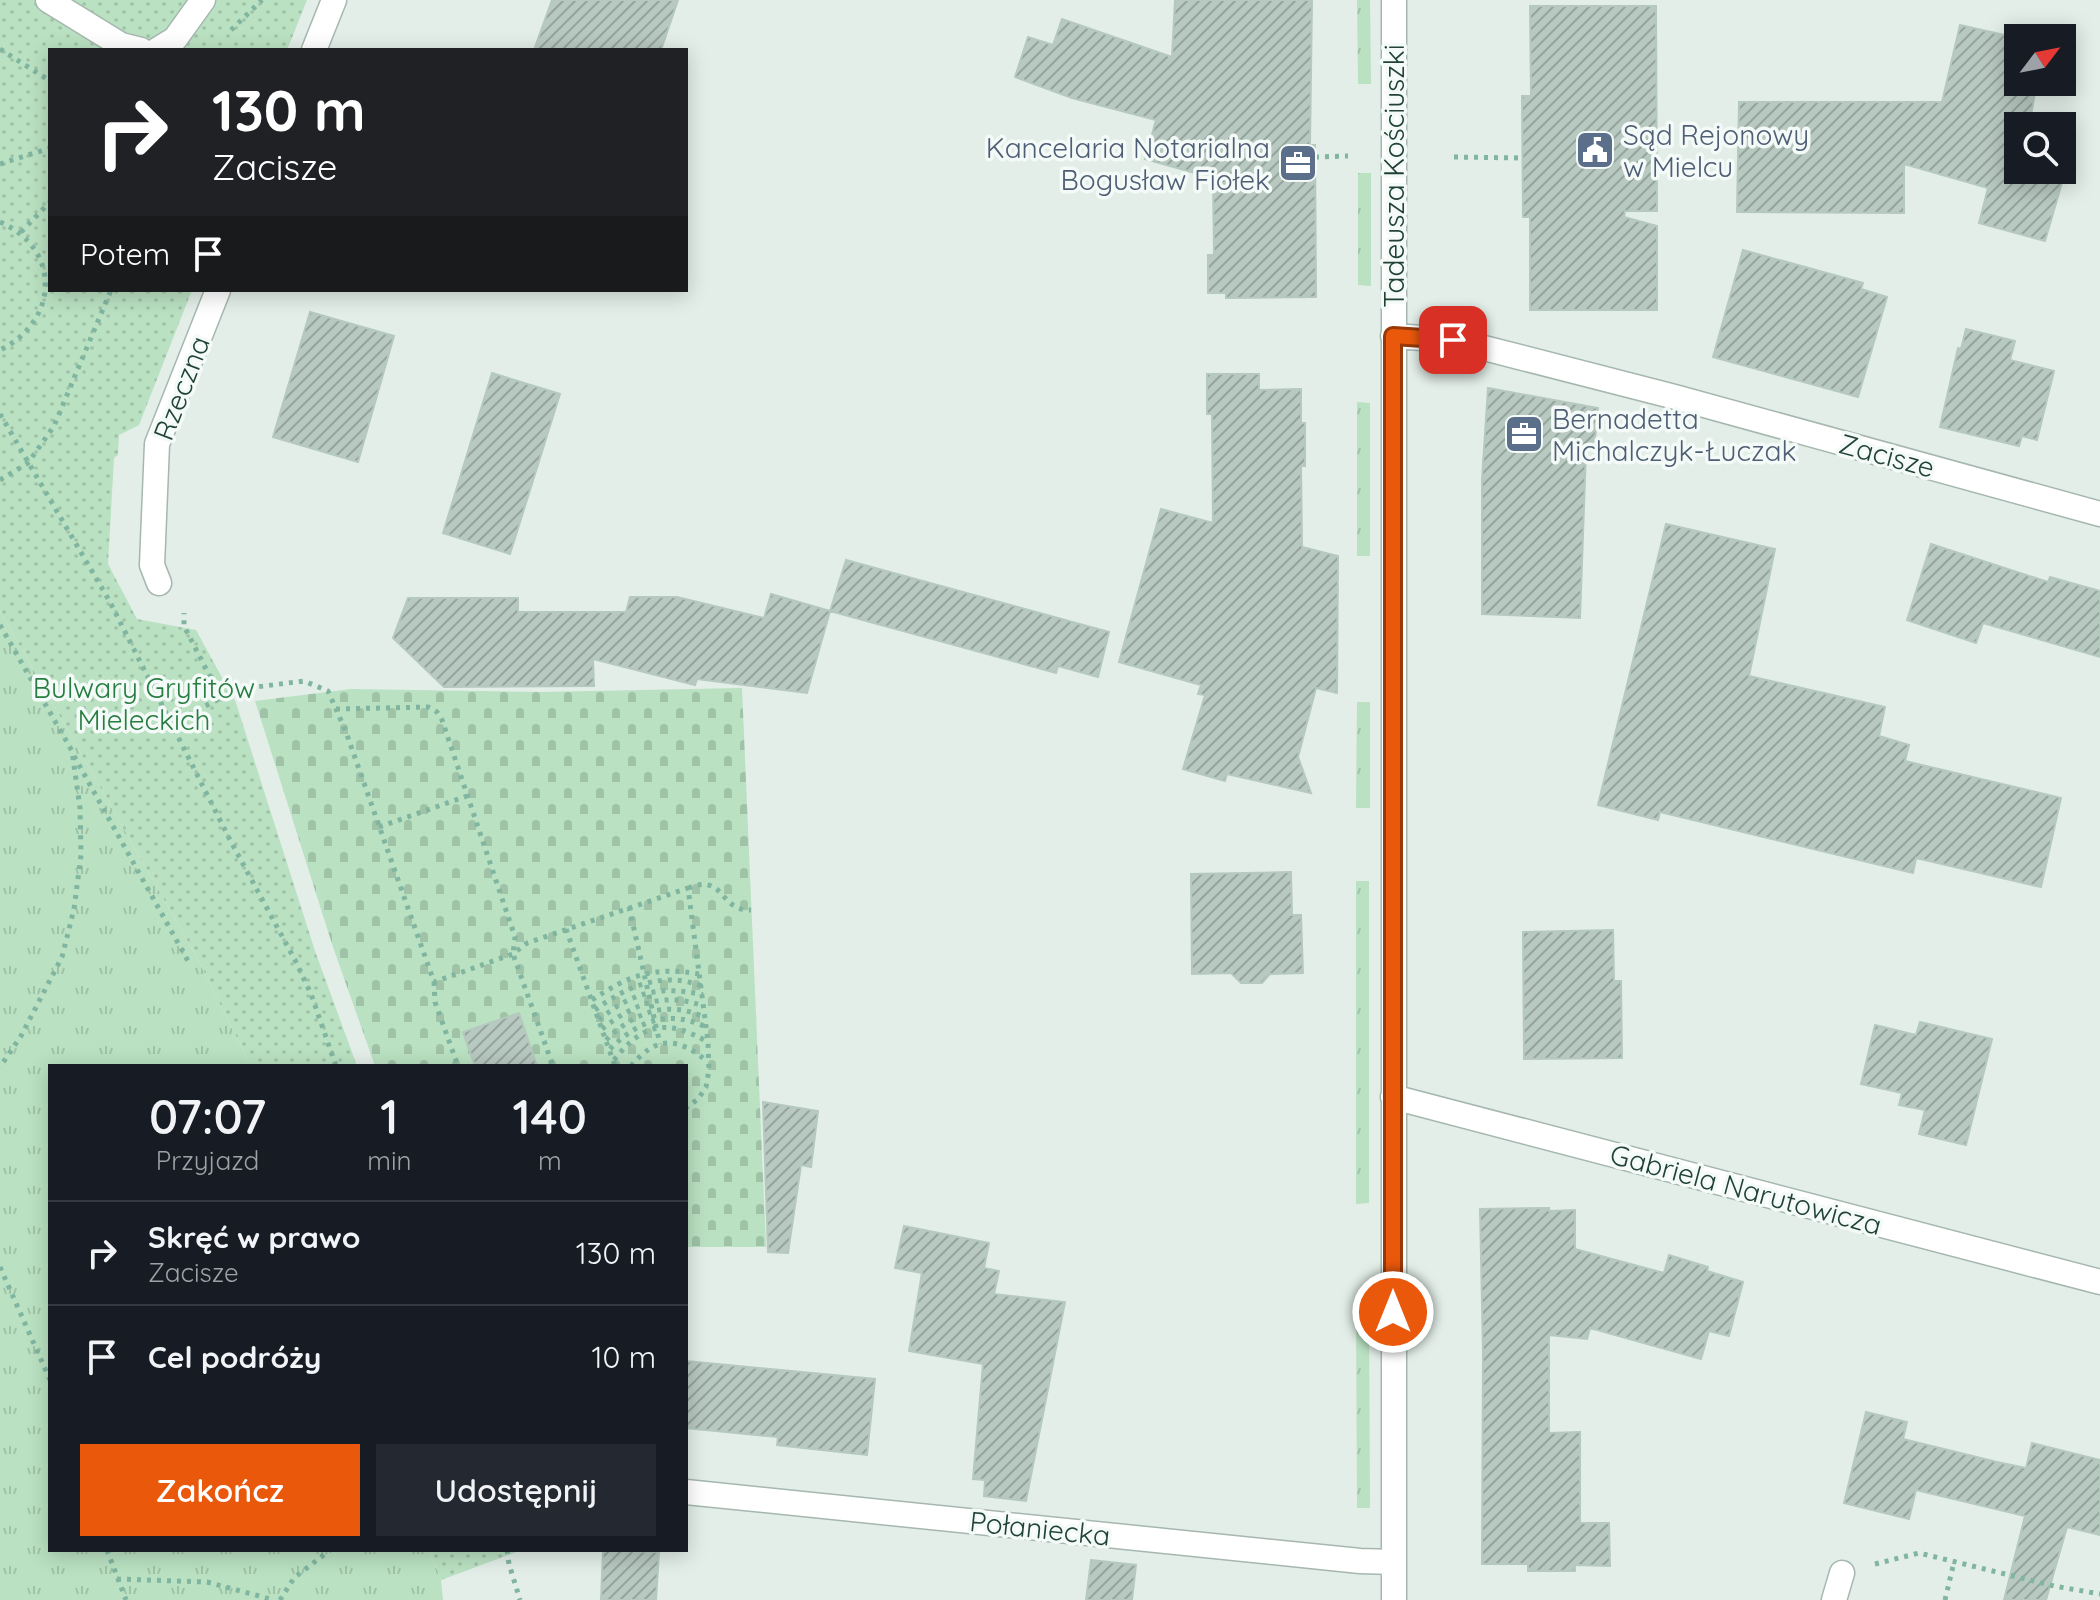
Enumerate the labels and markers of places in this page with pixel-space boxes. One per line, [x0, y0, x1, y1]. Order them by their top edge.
place label: Sąd Rejonowy w Mielcu [1623, 117, 1809, 184]
public building icon: Sąd Rejonowy w Mielcu [1574, 129, 1616, 171]
place label: Kancelaria Notarialna Bogusław Fiołek [986, 130, 1270, 197]
office icon: Kancelaria Notarialna Bogusław Fiołek [1277, 142, 1319, 184]
pin [1419, 306, 1487, 374]
place label: Bernadetta Michalczyk-Łuczak [1552, 401, 1796, 468]
office icon: Bernadetta Michalczyk-Łuczak [1503, 413, 1545, 455]

